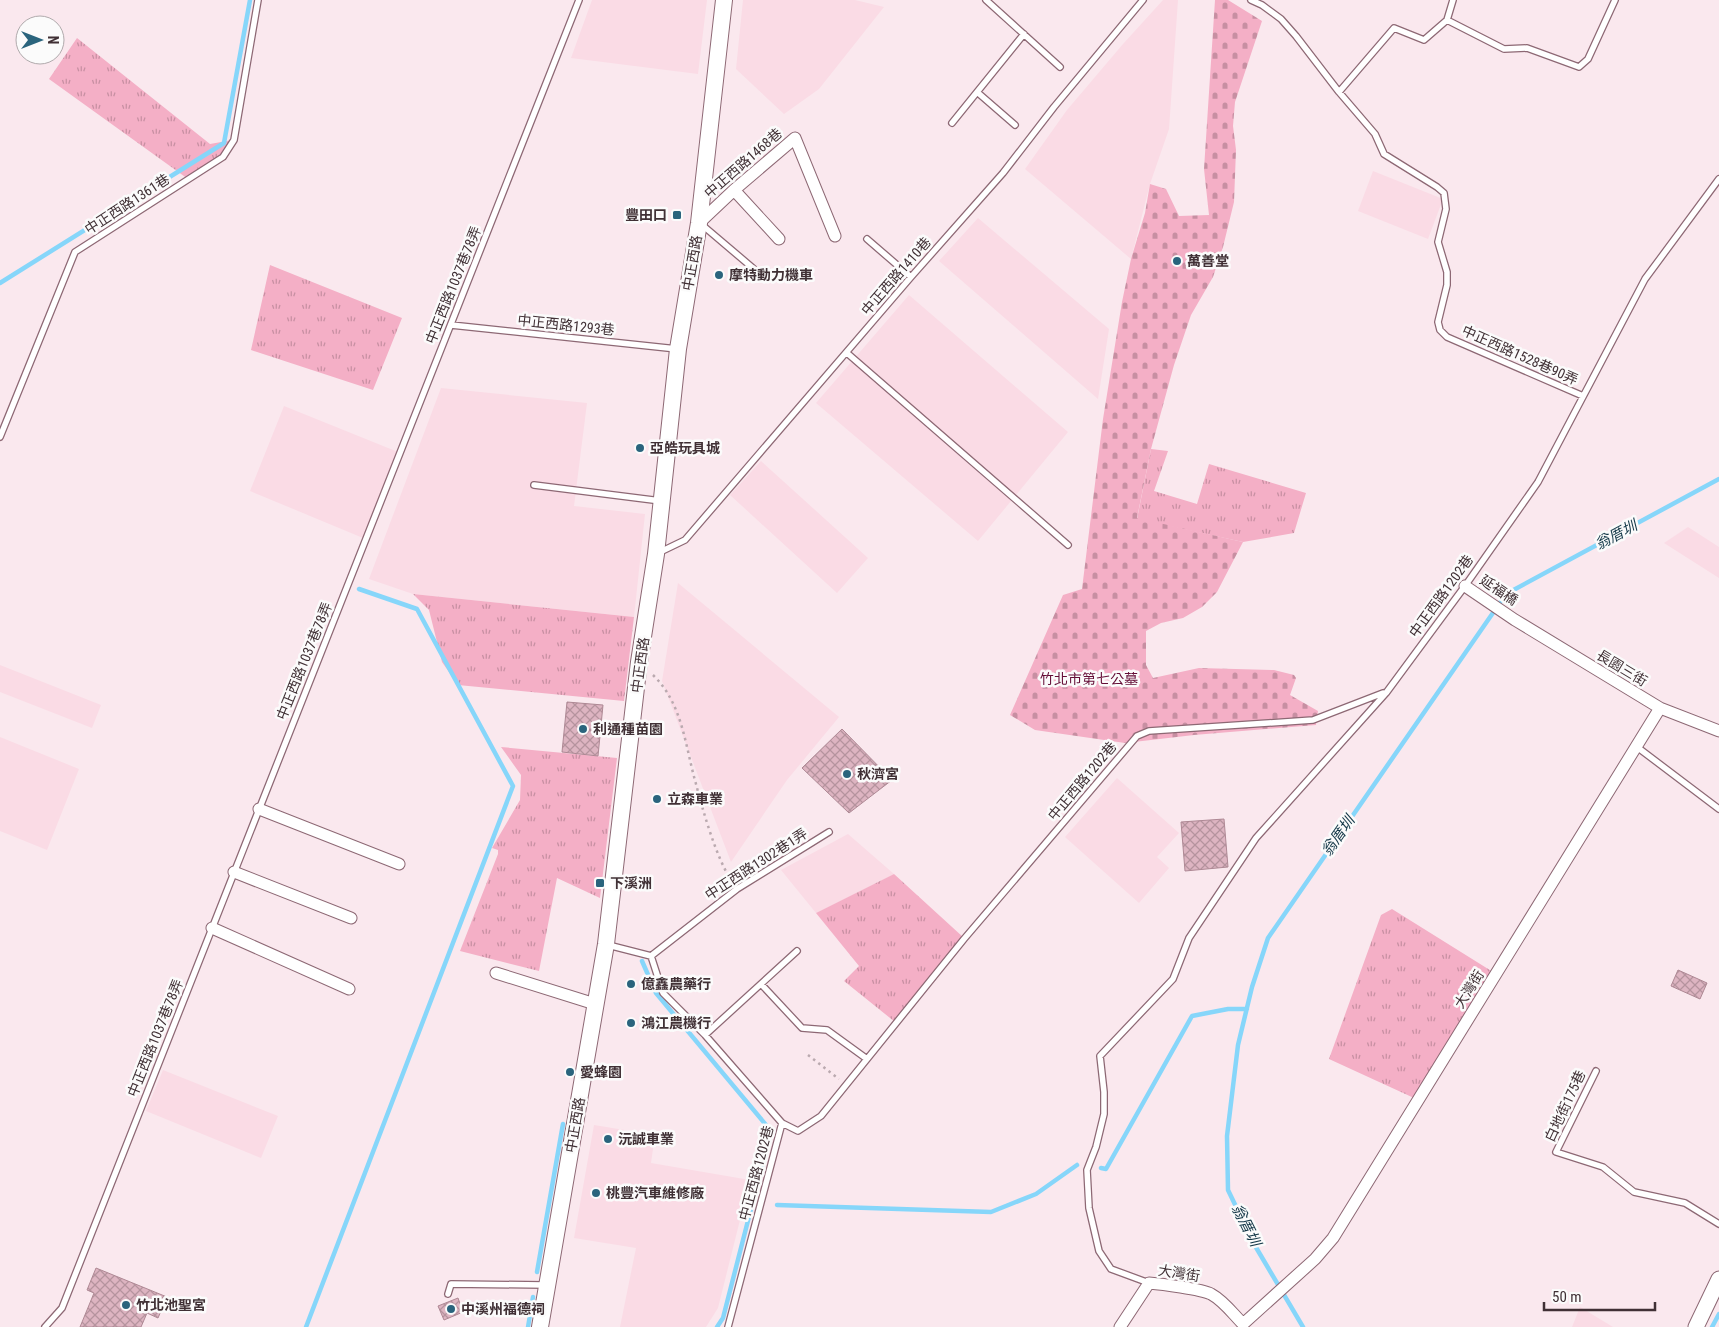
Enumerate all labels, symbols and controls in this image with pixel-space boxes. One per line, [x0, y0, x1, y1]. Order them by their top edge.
north arrow [15, 15, 65, 65]
text: N [45, 36, 61, 44]
street label: 中正西路1468巷 [701, 125, 785, 201]
street label: 中正西路1361巷 [82, 171, 172, 237]
place label: 豐田口 [625, 207, 667, 223]
marker: 豐田口 [671, 209, 683, 221]
street label: 中正西路1037巷78弄 [422, 224, 484, 346]
street label: 中正西路 [679, 234, 705, 292]
street label: 中正西路1410巷 [858, 234, 934, 318]
place label: 萬善堂 [1187, 253, 1229, 269]
marker: 萬善堂 [1171, 255, 1183, 267]
place label: 摩特動力機車 [729, 267, 813, 283]
marker: 摩特動力機車 [713, 269, 725, 281]
street label: 中正西路1293巷 [517, 312, 615, 338]
street label: 中正西路1528巷90弄 [1459, 322, 1581, 388]
place label: 亞皓玩具城 [650, 440, 720, 456]
marker: 亞皓玩具城 [634, 442, 646, 454]
water label: 翁厝圳 [1592, 516, 1642, 554]
street label: 中正西路1202巷 [1406, 552, 1476, 640]
street label: 延福橋 [1477, 572, 1521, 608]
street label: 中正西路1037巷78弄 [273, 600, 335, 722]
street label: 中正西路 [628, 636, 652, 694]
street label: 長園三街 [1594, 647, 1650, 689]
park label: 竹北市第七公墓 [1040, 671, 1138, 687]
place label: 利通種苗園 [593, 721, 663, 737]
marker: 利通種苗園 [577, 723, 589, 735]
street label: 中正西路1202巷 [1044, 738, 1120, 824]
place label: 秋濟宮 [857, 766, 899, 782]
marker: 秋濟宮 [841, 768, 853, 780]
place label: 立森車業 [667, 791, 723, 807]
marker: 立森車業 [651, 793, 663, 805]
water label: 翁厝圳 [1318, 811, 1359, 860]
street label: 中正西路1302巷1弄 [702, 825, 810, 903]
place label: 下溪洲 [610, 875, 652, 891]
marker: 下溪洲 [594, 877, 606, 889]
street label: 大灣街 [1451, 967, 1487, 1011]
place label: 億鑫農藥行 [641, 976, 711, 992]
street label: 中正西路1037巷78弄 [124, 977, 186, 1099]
marker: 億鑫農藥行 [625, 978, 637, 990]
place label: 鴻江農機行 [641, 1015, 711, 1031]
marker: 鴻江農機行 [625, 1017, 637, 1029]
place label: 愛蜂園 [580, 1064, 622, 1080]
marker: 愛蜂園 [564, 1066, 576, 1078]
street label: 白地街175巷 [1542, 1068, 1588, 1144]
street label: 中正西路 [562, 1096, 588, 1154]
street label: 中正西路1202巷 [736, 1124, 776, 1222]
place label: 沅誠車業 [618, 1131, 674, 1147]
marker: 沅誠車業 [602, 1133, 614, 1145]
place label: 桃豐汽車維修廠 [606, 1185, 704, 1201]
marker: 桃豐汽車維修廠 [590, 1187, 602, 1199]
water label: 翁厝圳 [1228, 1201, 1265, 1251]
street label: 大灣街 [1157, 1262, 1201, 1284]
scale bar [1544, 1280, 1655, 1312]
text: 50 m [1552, 1288, 1582, 1306]
place label: 竹北池聖宮 [136, 1297, 206, 1313]
marker: 竹北池聖宮 [120, 1299, 132, 1311]
place label: 中溪州福德祠 [461, 1301, 545, 1317]
marker: 中溪州福德祠 [445, 1303, 457, 1315]

